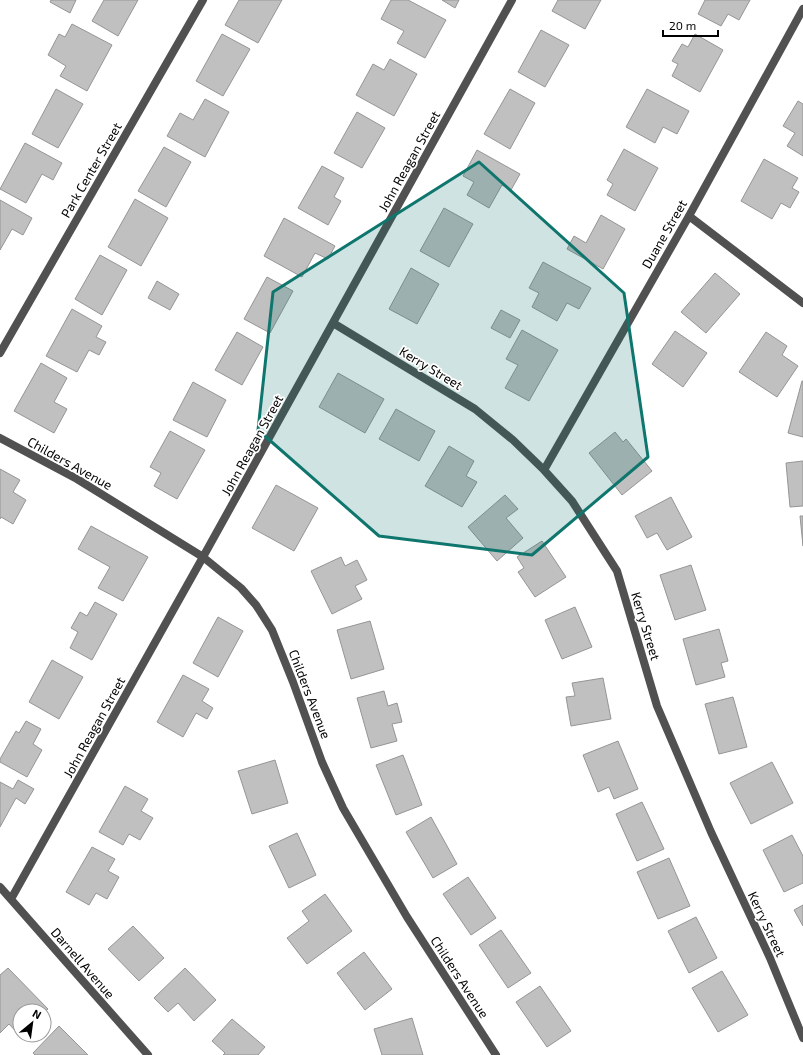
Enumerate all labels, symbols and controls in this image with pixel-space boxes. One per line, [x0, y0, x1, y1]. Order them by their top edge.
scale bar [663, 12, 718, 38]
text: 20 m [669, 18, 696, 32]
street label: John Reagan Street [375, 108, 443, 214]
street label: Park Center Street [57, 120, 125, 220]
street label: Duane Street [638, 197, 690, 271]
street label: Kerry Street [397, 343, 465, 393]
street label: John Reagan Street [218, 392, 286, 498]
street label: Childers Avenue [25, 433, 115, 493]
street label: Kerry Street [628, 590, 664, 662]
street label: Childers Avenue [286, 647, 334, 741]
street label: John Reagan Street [60, 674, 128, 780]
street label: Kerry Street [745, 889, 789, 959]
street label: Darnell Avenue [48, 924, 118, 1002]
street label: Childers Avenue [428, 933, 492, 1021]
north arrow [12, 1003, 52, 1043]
text: N [30, 1006, 44, 1021]

